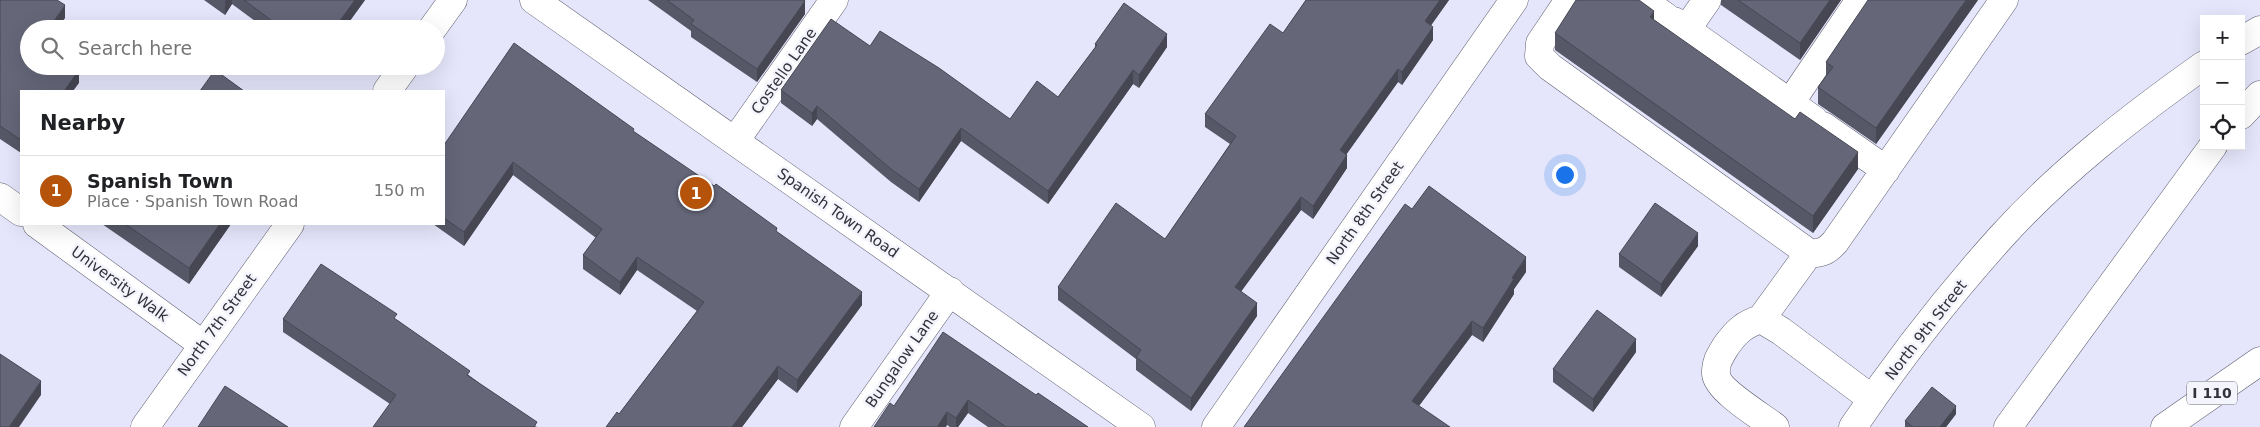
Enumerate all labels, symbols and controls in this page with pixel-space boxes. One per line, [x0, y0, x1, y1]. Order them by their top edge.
map controls [2200, 15, 2245, 150]
button: + [2200, 15, 2245, 60]
search box [20, 20, 445, 75]
street label: Costello Lane [748, 24, 820, 118]
icon: search [38, 34, 66, 62]
text: Search here [78, 37, 192, 59]
button: − [2200, 60, 2245, 105]
button: locate [2200, 105, 2245, 150]
text: Nearby [40, 111, 125, 135]
street label: North 8th Street [1323, 158, 1407, 268]
your location [1552, 162, 1578, 188]
street label: Spanish Town Road [774, 164, 902, 262]
text: Spanish Town [87, 170, 233, 192]
pin: 1 [680, 174, 712, 212]
text: 1 [50, 181, 62, 200]
text: 150 m [374, 181, 425, 200]
text: Place · Spanish Town Road [87, 192, 298, 211]
street label: University Walk [68, 243, 173, 326]
street label: North 7th Street [174, 270, 260, 380]
street label: North 9th Street [1881, 276, 1971, 384]
street label: Bungalow Lane [862, 307, 942, 411]
road number: I 110 [2187, 382, 2237, 404]

